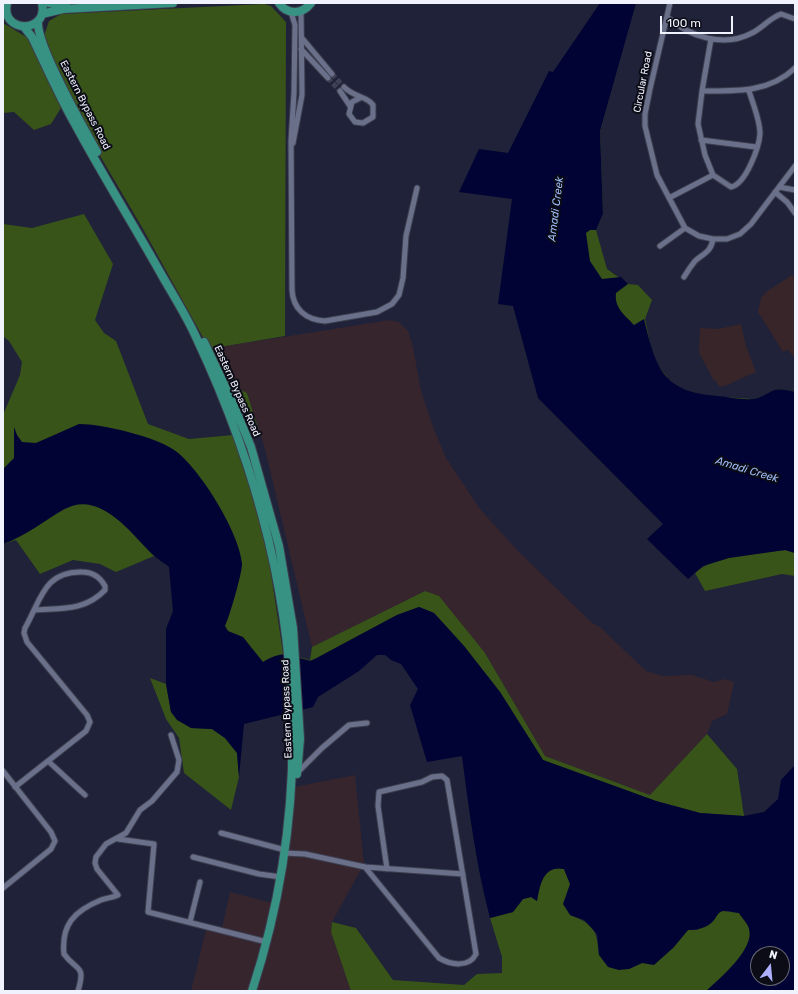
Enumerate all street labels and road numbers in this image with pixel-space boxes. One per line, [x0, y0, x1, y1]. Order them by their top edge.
street label: Circular Road [631, 50, 655, 114]
street label: Eastern Bypass Road [57, 58, 113, 152]
street label: Eastern Bypass Road [211, 344, 263, 438]
street label: Eastern Bypass Road [279, 660, 295, 758]

